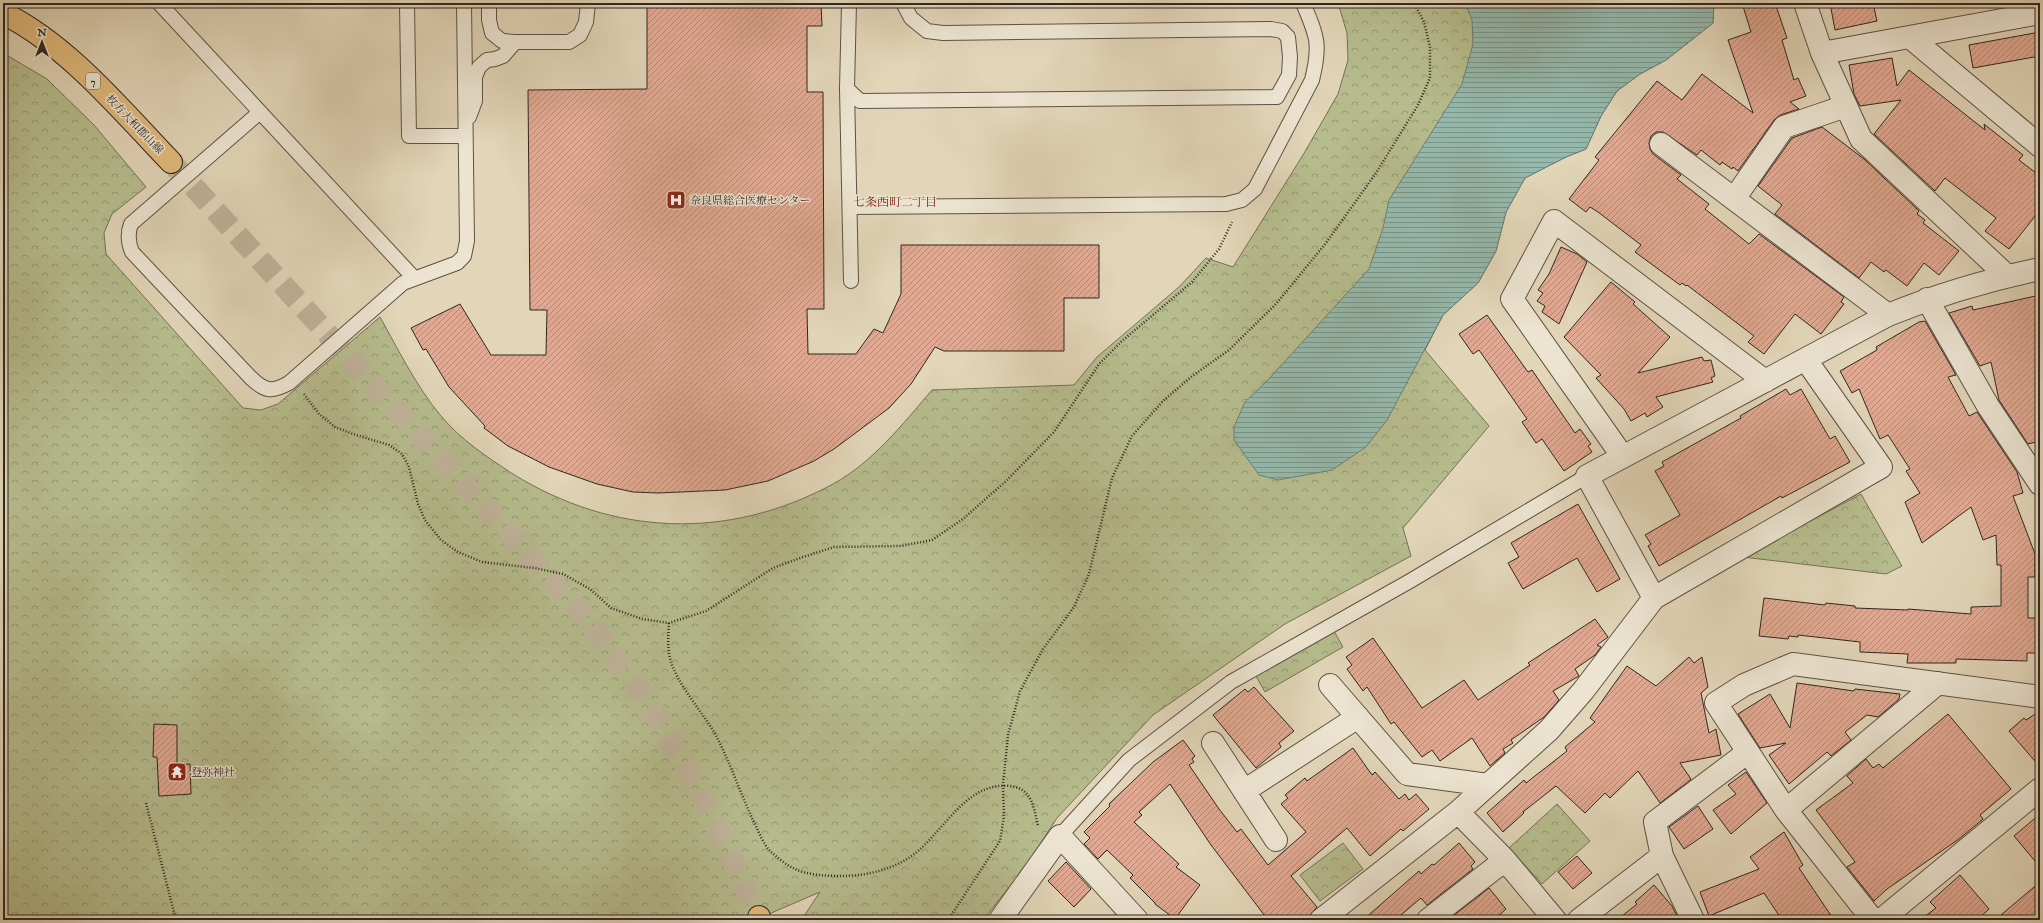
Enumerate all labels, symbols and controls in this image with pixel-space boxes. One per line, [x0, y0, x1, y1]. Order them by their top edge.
north arrow [22, 22, 62, 62]
text: N [36, 26, 47, 40]
road number: 7 [86, 73, 100, 89]
street label: 枚方大和郡山線 [103, 92, 166, 157]
hospital icon: 奈良県総合医療センター [665, 189, 687, 211]
place label: 奈良県総合医療センター [690, 194, 811, 208]
district label: 七条西町二丁目 [853, 195, 937, 210]
temple icon: 登弥神社 [166, 761, 188, 783]
place label: 登弥神社 [191, 766, 235, 780]

